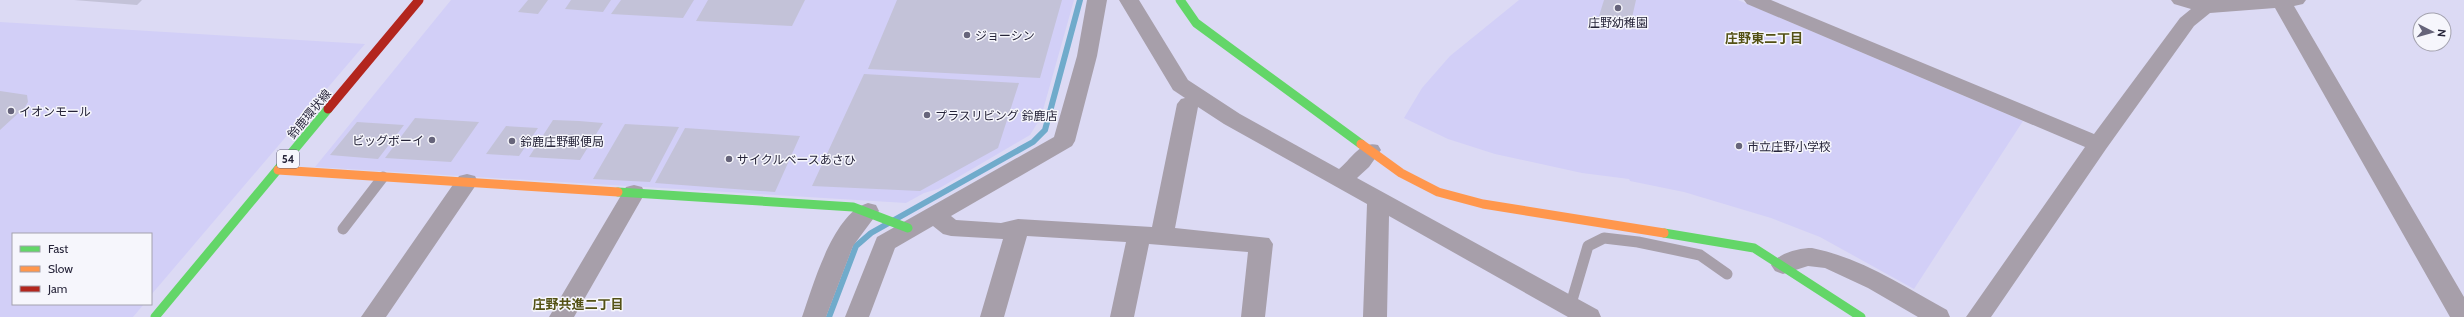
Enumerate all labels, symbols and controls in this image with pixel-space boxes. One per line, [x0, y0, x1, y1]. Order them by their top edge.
marker: 庄野幼稚園 [1613, 3, 1623, 13]
north arrow [2412, 12, 2452, 52]
place label: 庄野幼稚園 [1588, 15, 1648, 30]
place label: ジョーシン [975, 28, 1035, 43]
text: N [2435, 28, 2449, 38]
marker: ジョーシン [962, 30, 972, 40]
district label: 庄野東二丁目 [1725, 30, 1803, 46]
street label: 鈴鹿環状線 [284, 86, 334, 142]
place label: イオンモール [19, 104, 91, 119]
marker: イオンモール [6, 106, 16, 116]
place label: プラスリビング 鈴鹿店 [935, 108, 1057, 123]
marker: プラスリビング 鈴鹿店 [922, 110, 932, 120]
place label: ビッグボーイ [352, 133, 424, 148]
place label: 鈴鹿庄野郵便局 [520, 134, 604, 149]
marker: ビッグボーイ [427, 135, 437, 145]
marker: 鈴鹿庄野郵便局 [507, 136, 517, 146]
place label: 市立庄野小学校 [1747, 139, 1831, 154]
marker: 市立庄野小学校 [1734, 141, 1744, 151]
road number: 54 [277, 150, 299, 168]
place label: サイクルベースあさひ [737, 152, 856, 167]
marker: サイクルベースあさひ [724, 154, 734, 164]
legend [12, 233, 152, 305]
text: Fast [48, 241, 68, 256]
text: Slow [48, 261, 73, 276]
text: Jam [47, 281, 67, 296]
district label: 庄野共進二丁目 [532, 296, 624, 312]

